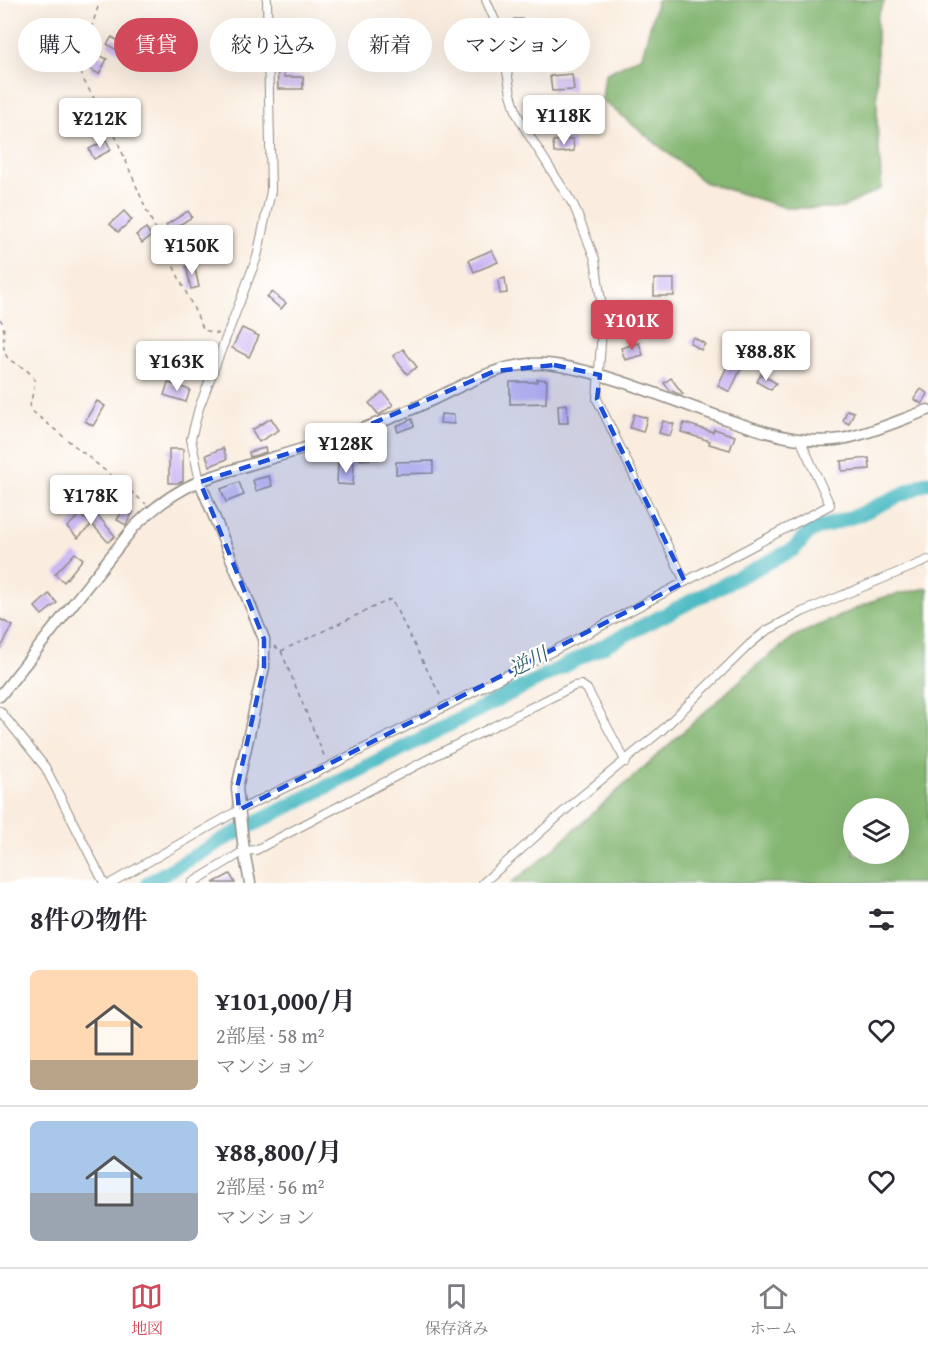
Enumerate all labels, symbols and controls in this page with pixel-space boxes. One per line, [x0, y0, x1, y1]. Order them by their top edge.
chip: 購入 [18, 18, 102, 72]
chip: 賃貸 [114, 18, 198, 72]
chip: 絞り込み [210, 18, 336, 72]
chip: 新着 [348, 18, 432, 72]
chip: マンション [444, 18, 590, 72]
pin: ¥118K [522, 95, 606, 146]
pin: ¥212K [58, 98, 142, 149]
text: ¥118K [537, 100, 591, 129]
text: ¥212K [73, 103, 127, 132]
pin: ¥150K [150, 225, 234, 276]
text: ¥150K [165, 230, 219, 259]
pin: ¥101K [590, 300, 674, 351]
text: ¥101K [605, 305, 659, 334]
pin: ¥88.8K [717, 331, 815, 382]
text: ¥88.8K [736, 336, 796, 365]
pin: ¥163K [135, 341, 219, 392]
text: ¥163K [150, 346, 204, 375]
pin: ¥128K [304, 423, 388, 474]
text: ¥128K [319, 428, 373, 457]
pin: ¥178K [49, 475, 133, 526]
text: ¥178K [64, 480, 118, 509]
water label: 逆川 [504, 638, 554, 683]
map controls [843, 798, 909, 864]
button: layers [843, 798, 909, 864]
text: 8件の物件 [30, 900, 147, 939]
icon: filters [865, 903, 898, 936]
text: ¥101,000/月 [216, 981, 356, 1020]
icon: home [78, 994, 150, 1066]
icon: heart [865, 1014, 898, 1047]
text: 2部屋 · 58 m² [216, 1021, 325, 1050]
text: マンション [216, 1051, 315, 1080]
text: ¥88,800/月 [216, 1132, 343, 1171]
icon: home [78, 1145, 150, 1217]
icon: heart [865, 1165, 898, 1198]
text: 2部屋 · 56 m² [216, 1172, 325, 1201]
text: マンション [216, 1202, 315, 1231]
tab: 地図 [130, 1280, 163, 1340]
tab: 保存済み [424, 1280, 488, 1340]
tab: ホーム [749, 1280, 797, 1340]

